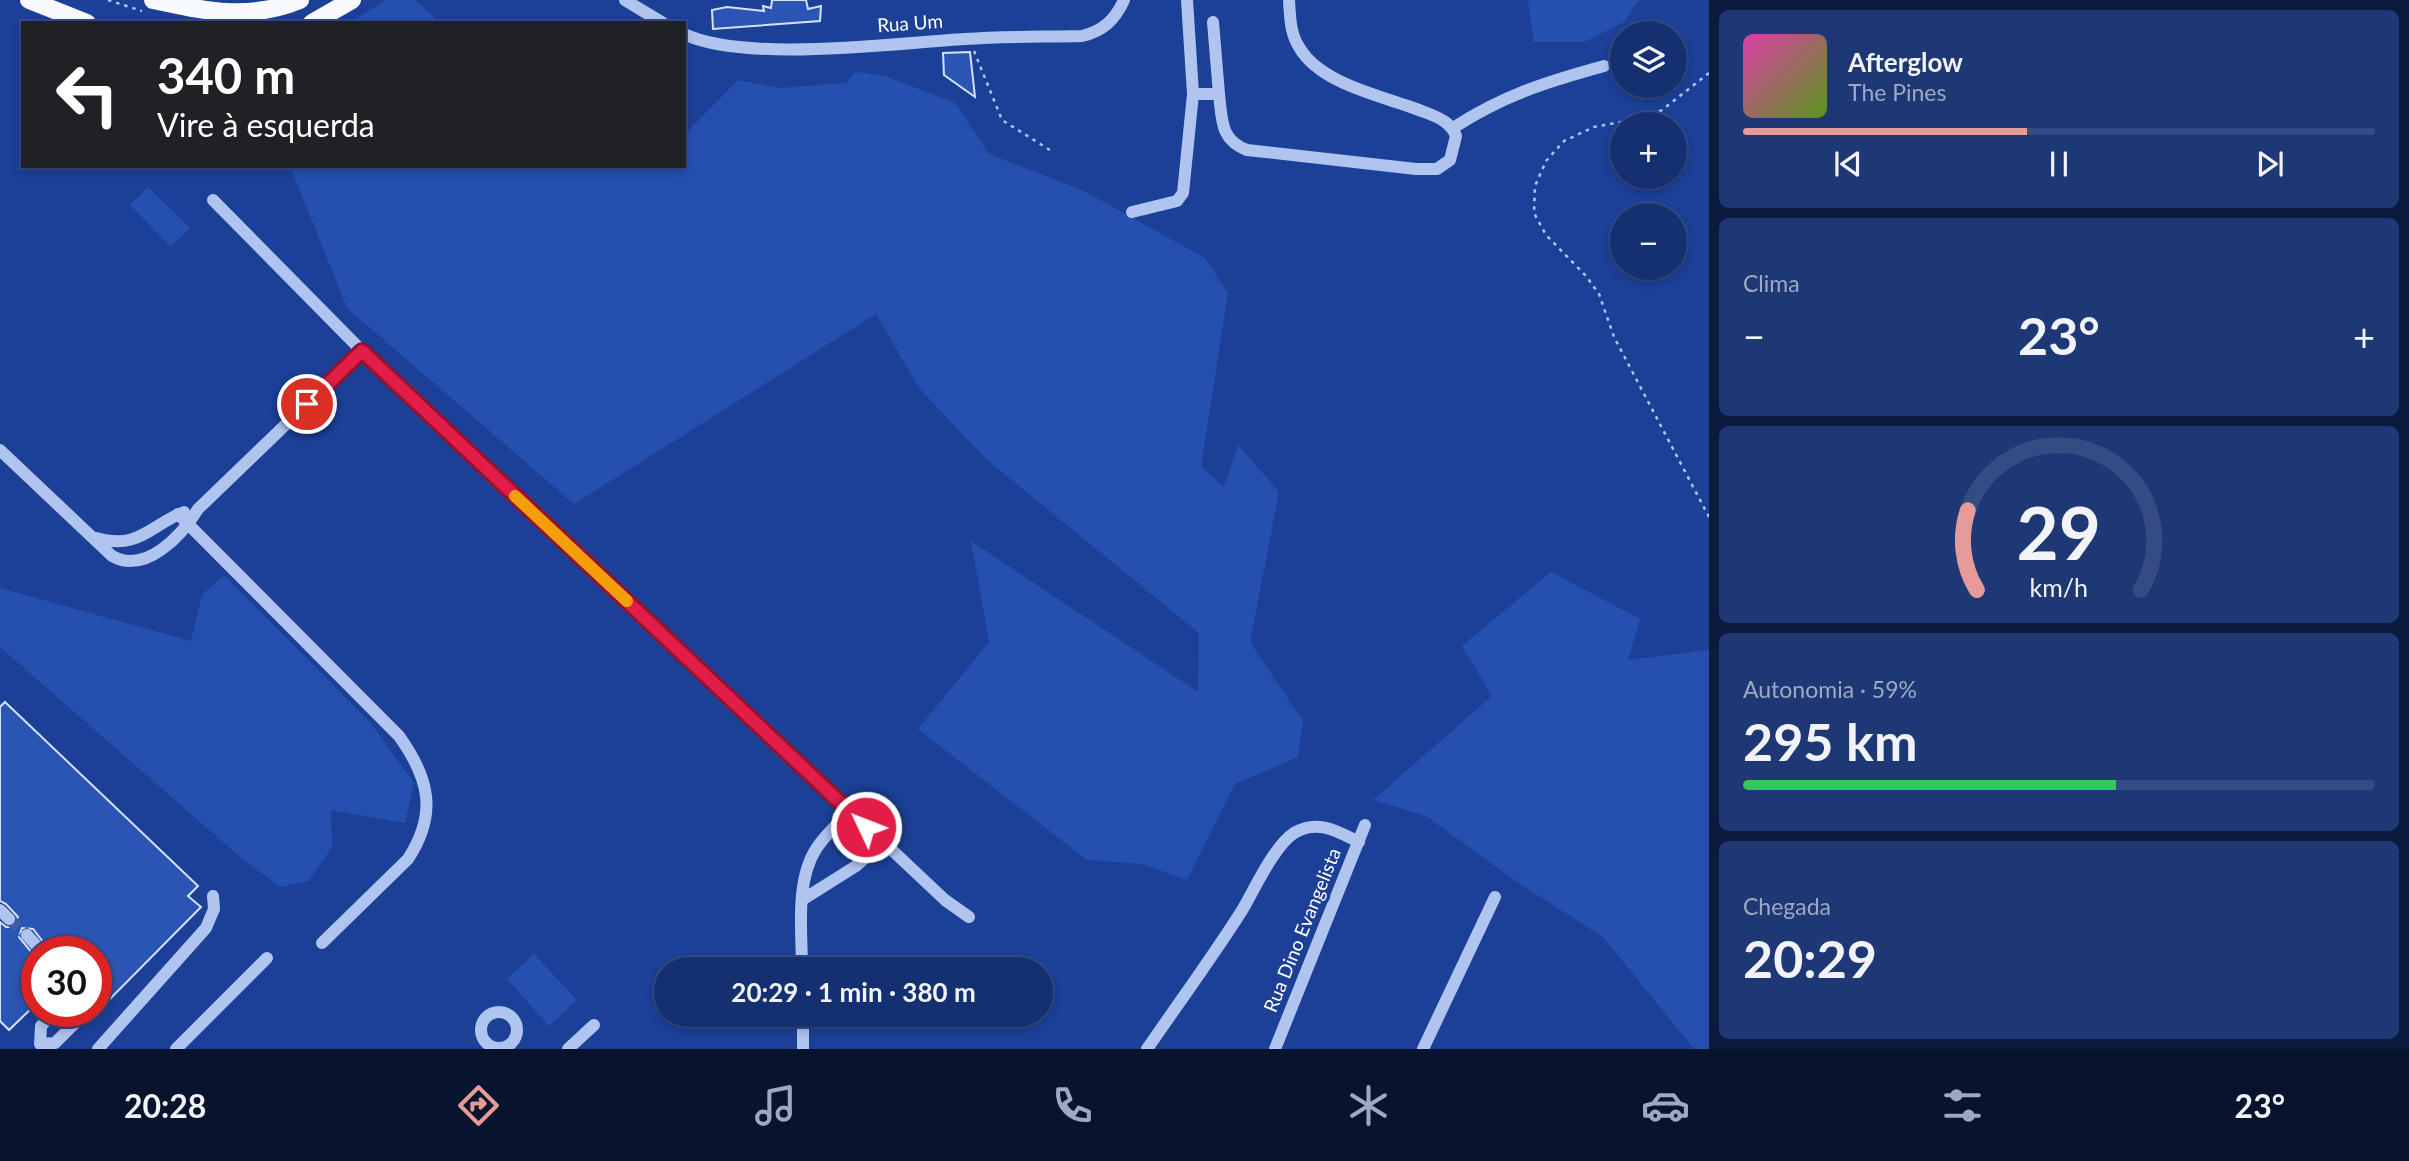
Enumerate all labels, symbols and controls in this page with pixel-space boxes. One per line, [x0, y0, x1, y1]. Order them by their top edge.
street label: Rua Um [876, 9, 944, 36]
map controls [1610, 21, 1687, 280]
button: layers [1610, 21, 1687, 98]
text: 340 m [157, 46, 295, 104]
text: Afterglow [1848, 46, 1963, 78]
icon: left [42, 49, 133, 140]
text: The Pines [1848, 78, 1946, 106]
text: Vire à esquerda [157, 105, 375, 144]
button: + [1610, 112, 1687, 189]
icon: previous [1829, 145, 1867, 183]
icon: pause [2040, 145, 2078, 183]
icon: next [2251, 145, 2289, 183]
button: − [1610, 203, 1687, 280]
text: Clima [1743, 269, 1800, 297]
text: 23° [2018, 304, 2100, 366]
text: − [1743, 313, 1765, 359]
text: + [2353, 313, 2375, 359]
pin [277, 374, 337, 434]
icon: arrive [288, 385, 326, 423]
text: 29 [2017, 489, 2101, 577]
text: km/h [2030, 572, 2088, 602]
text: Autonomia · 59% [1743, 675, 1917, 703]
text: 295 km [1743, 710, 1917, 772]
position arrow [829, 790, 903, 864]
street label: Rua Dino Evangelista [1258, 844, 1345, 1015]
text: Chegada [1743, 892, 1831, 920]
text: 20:29 [1743, 927, 1877, 989]
speed limit sign: 30 [21, 936, 112, 1027]
text: 20:29 · 1 min · 380 m [731, 976, 976, 1008]
icon: directions [454, 1081, 503, 1130]
icon: music [751, 1081, 800, 1130]
icon: phone [1048, 1081, 1097, 1130]
icon: climate [1344, 1081, 1393, 1130]
icon: car [1641, 1081, 1690, 1130]
icon: filters [1938, 1081, 1987, 1130]
text: 20:28 [124, 1086, 206, 1125]
text: 23° [2235, 1086, 2285, 1125]

